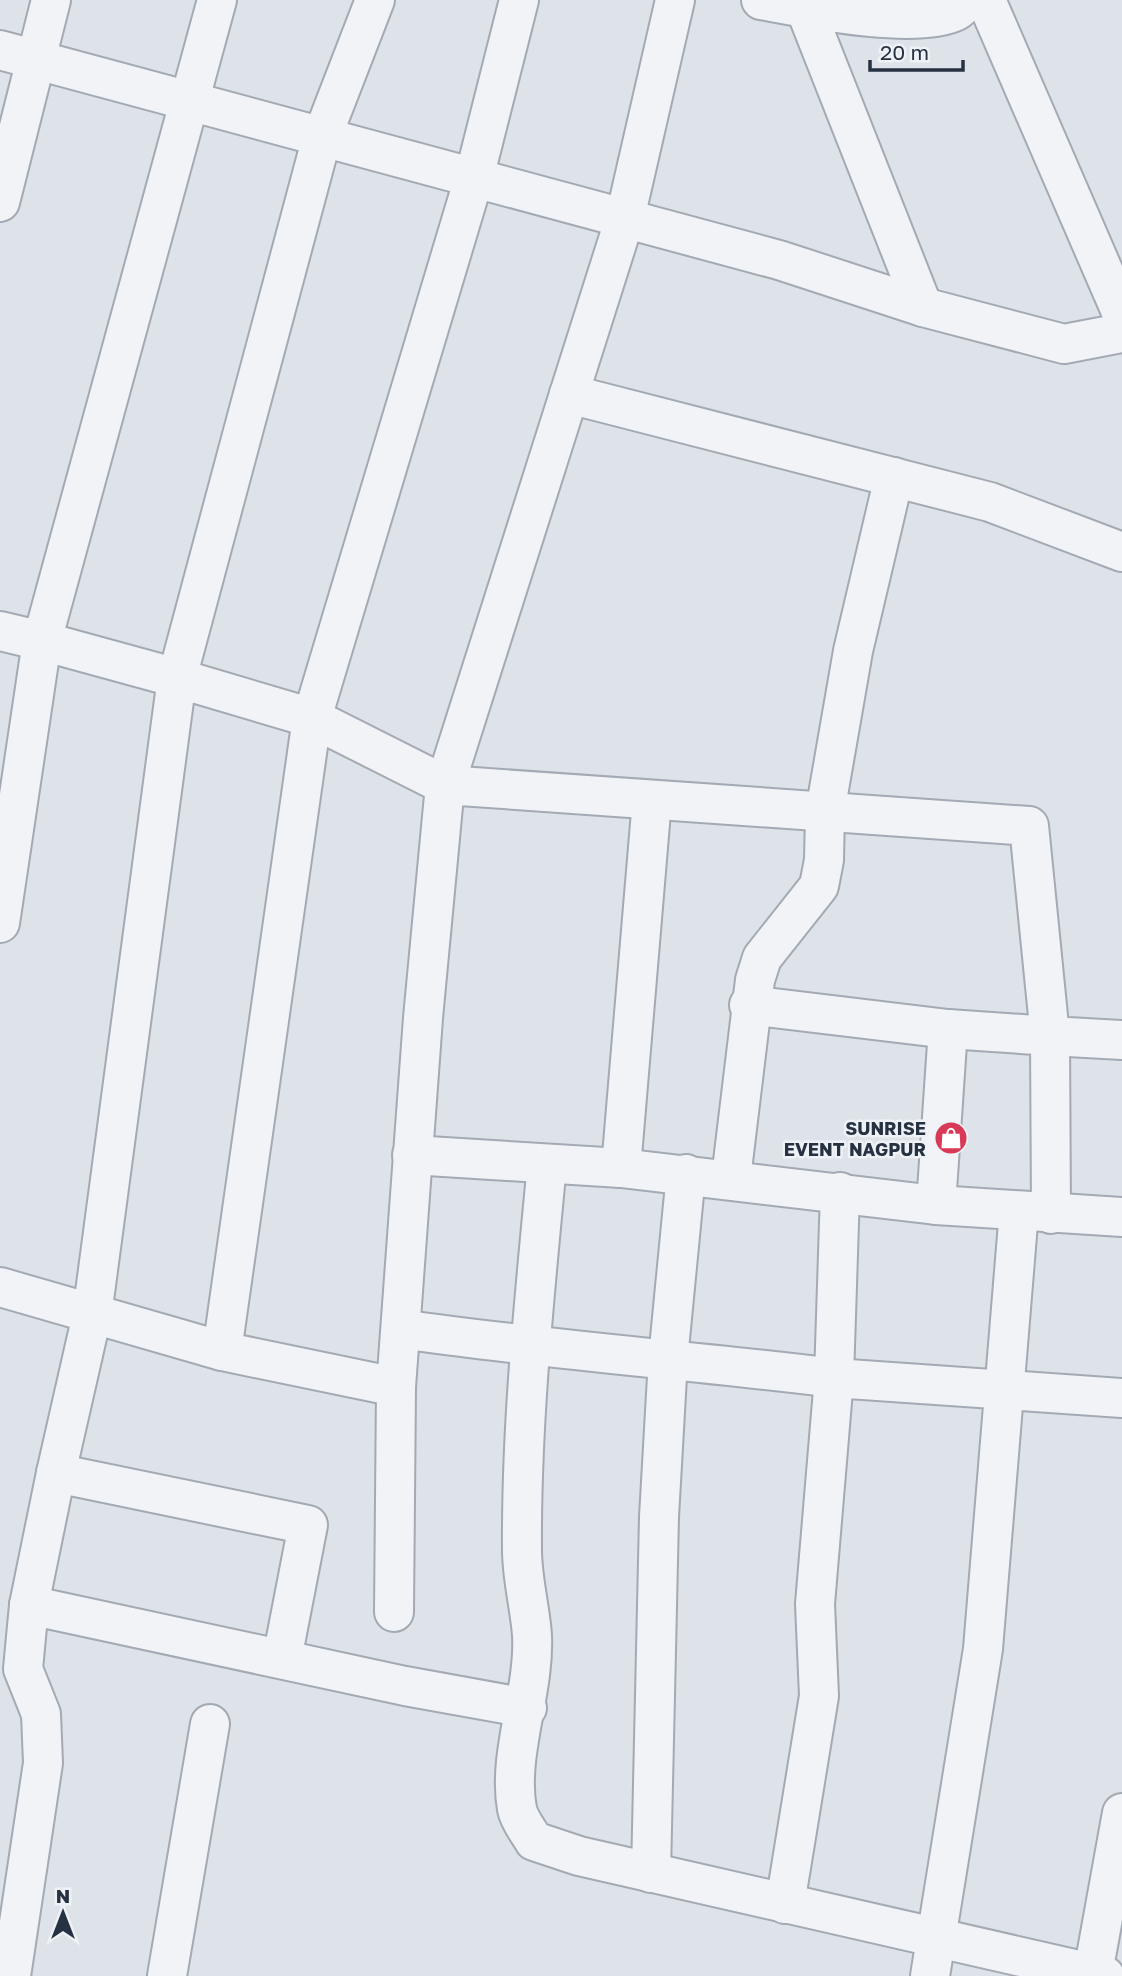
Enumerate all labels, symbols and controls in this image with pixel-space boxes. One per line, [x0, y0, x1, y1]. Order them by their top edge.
scale bar [870, 28, 963, 72]
text: 20 m [880, 39, 929, 65]
place label: SUNRISE EVENT NAGPUR [784, 1117, 926, 1160]
shop icon: SUNRISE EVENT NAGPUR [932, 1119, 970, 1157]
north arrow [28, 1878, 98, 1948]
text: N [56, 1884, 70, 1907]

